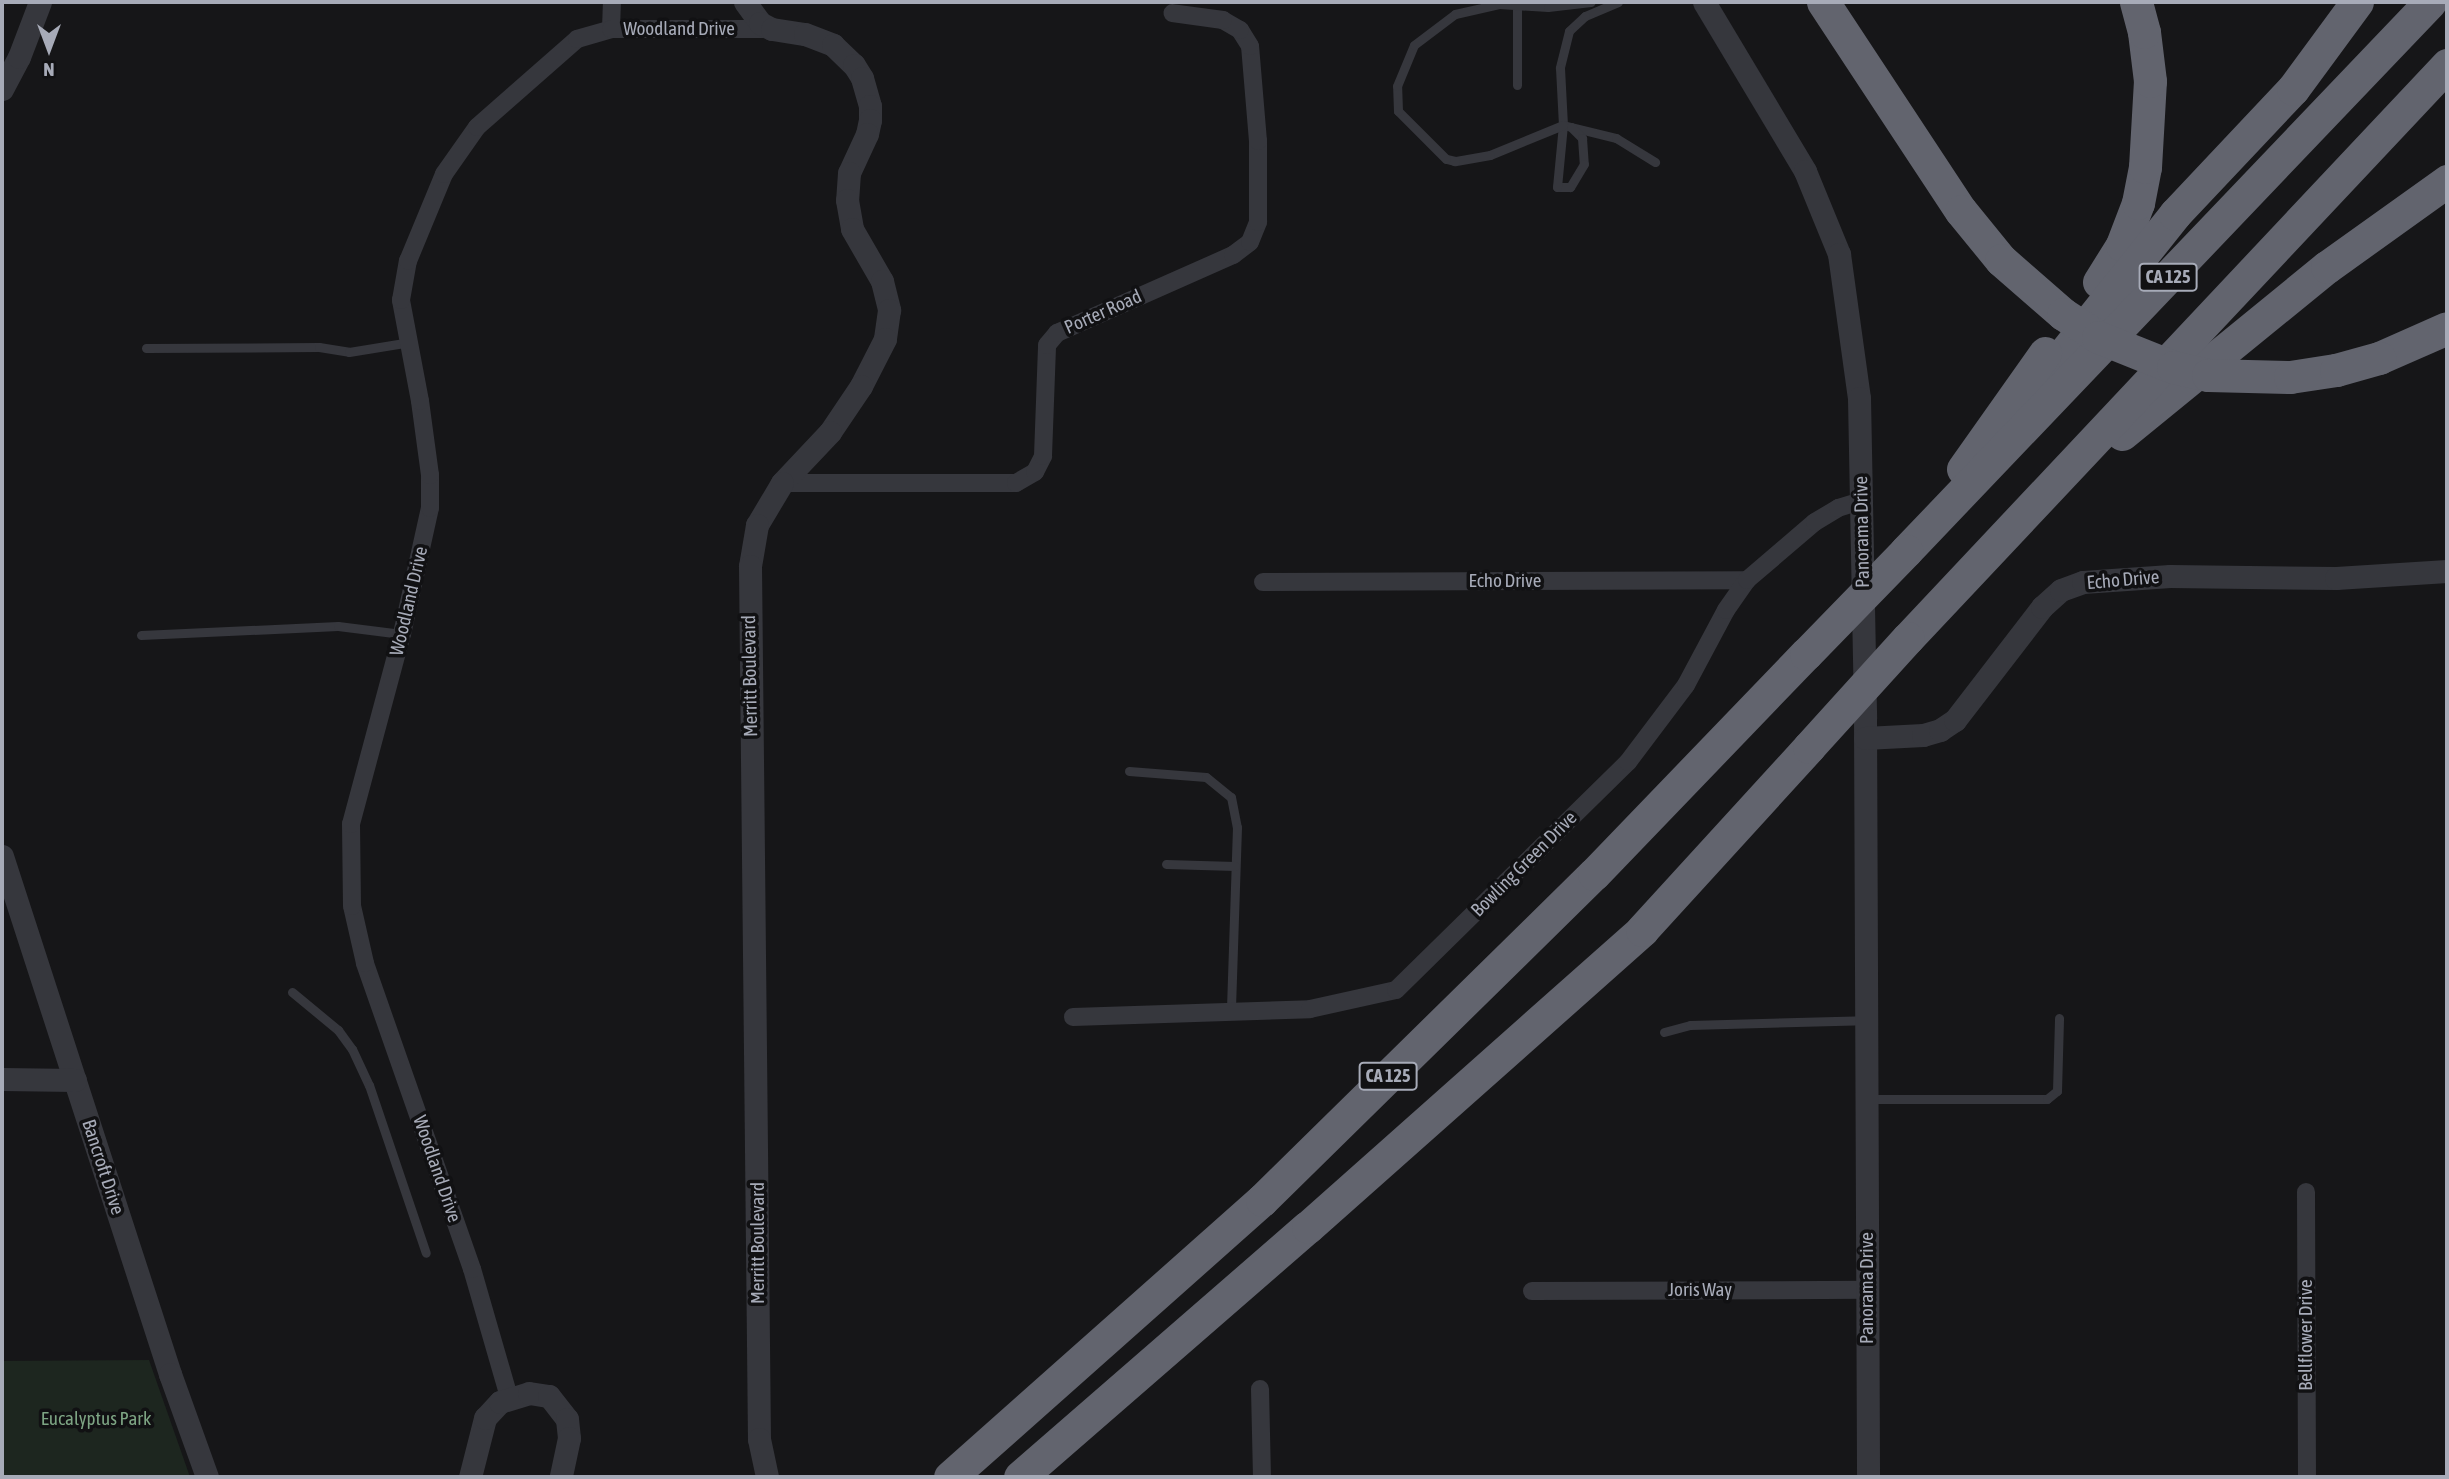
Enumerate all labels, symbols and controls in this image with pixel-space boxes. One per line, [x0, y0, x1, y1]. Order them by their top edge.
north arrow [14, 14, 84, 84]
street label: Woodland Drive [623, 18, 735, 40]
text: N [43, 59, 55, 81]
road number: CA 125 [2138, 262, 2198, 292]
street label: Porter Road [1061, 285, 1145, 339]
street label: Panorama Drive [1850, 476, 1874, 588]
street label: Woodland Drive [385, 544, 433, 658]
street label: Echo Drive [2086, 565, 2160, 595]
street label: Echo Drive [1469, 570, 1541, 592]
street label: Merritt Boulevard [738, 615, 762, 737]
street label: Bowling Green Drive [1466, 806, 1582, 922]
road number: CA 125 [1358, 1062, 1418, 1091]
street label: Woodland Drive [408, 1113, 466, 1225]
street label: Bancroft Drive [77, 1116, 129, 1218]
street label: Merritt Boulevard [747, 1182, 769, 1304]
street label: Panorama Drive [1856, 1232, 1878, 1344]
street label: Joris Way [1668, 1279, 1732, 1301]
street label: Bellflower Drive [2295, 1279, 2317, 1391]
park label: Eucalyptus Park [41, 1408, 151, 1430]

